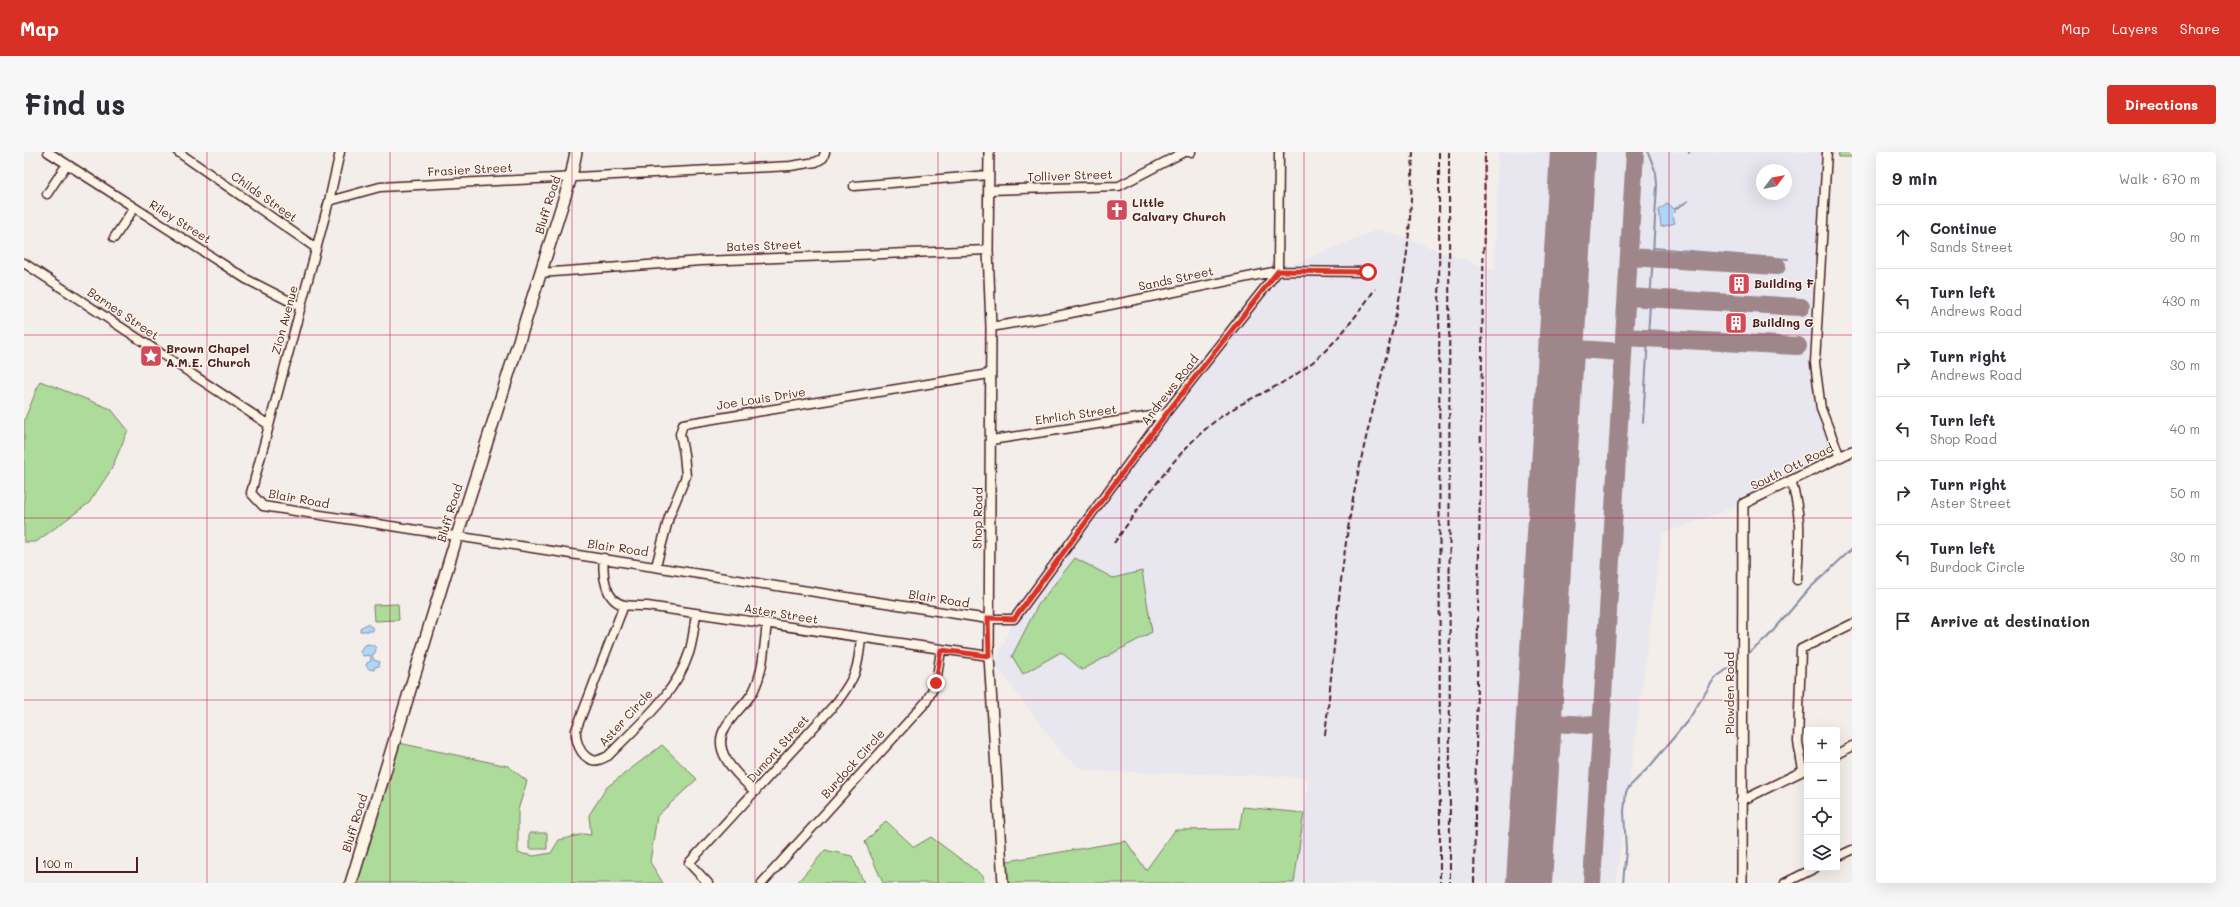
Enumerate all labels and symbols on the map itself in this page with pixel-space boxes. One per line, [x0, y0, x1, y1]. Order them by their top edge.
street label: Frasier Street [427, 159, 513, 179]
north arrow [1756, 164, 1792, 200]
street label: Tolliver Street [1027, 166, 1113, 184]
street label: Childs Street [228, 167, 301, 225]
street label: Bluff Road [531, 173, 564, 236]
place label: Little Calvary Church [1132, 194, 1226, 224]
street label: Riley Street [147, 196, 214, 247]
church icon: Little Calvary Church [1104, 197, 1130, 223]
street label: Bates Street [726, 236, 802, 254]
street label: Sands Street [1137, 262, 1215, 294]
route start [1359, 263, 1377, 281]
building icon: Building F [1726, 271, 1752, 297]
place label: Building F [1754, 275, 1814, 291]
street label: Barnes Street [85, 283, 162, 343]
street label: Zion Avenue [267, 283, 301, 356]
building icon: Building G [1723, 310, 1749, 336]
place label: Building G [1752, 314, 1814, 330]
place label: Brown Chapel A.M.E. Church [166, 340, 250, 370]
place icon: Brown Chapel A.M.E. Church [138, 343, 164, 369]
street label: Andrews Road [1137, 351, 1202, 428]
street label: Joe Louis Drive [715, 383, 807, 413]
street label: Ehrlich Street [1034, 400, 1118, 428]
street label: South Ott Road [1748, 439, 1836, 493]
street label: Bluff Road [433, 481, 466, 544]
street label: Blair Road [268, 485, 331, 511]
street label: Shop Road [968, 487, 986, 549]
street label: Blair Road [587, 535, 650, 559]
street label: Blair Road [908, 585, 971, 611]
street label: Aster Street [743, 599, 819, 627]
street label: Plowden Road [1721, 652, 1737, 734]
route end [927, 674, 945, 692]
street label: Aster Circle [595, 685, 656, 749]
street label: Dumont Street [743, 711, 812, 785]
street label: Burdock Circle [817, 725, 888, 801]
street label: Bluff Road [338, 791, 371, 854]
scale bar [36, 855, 138, 874]

